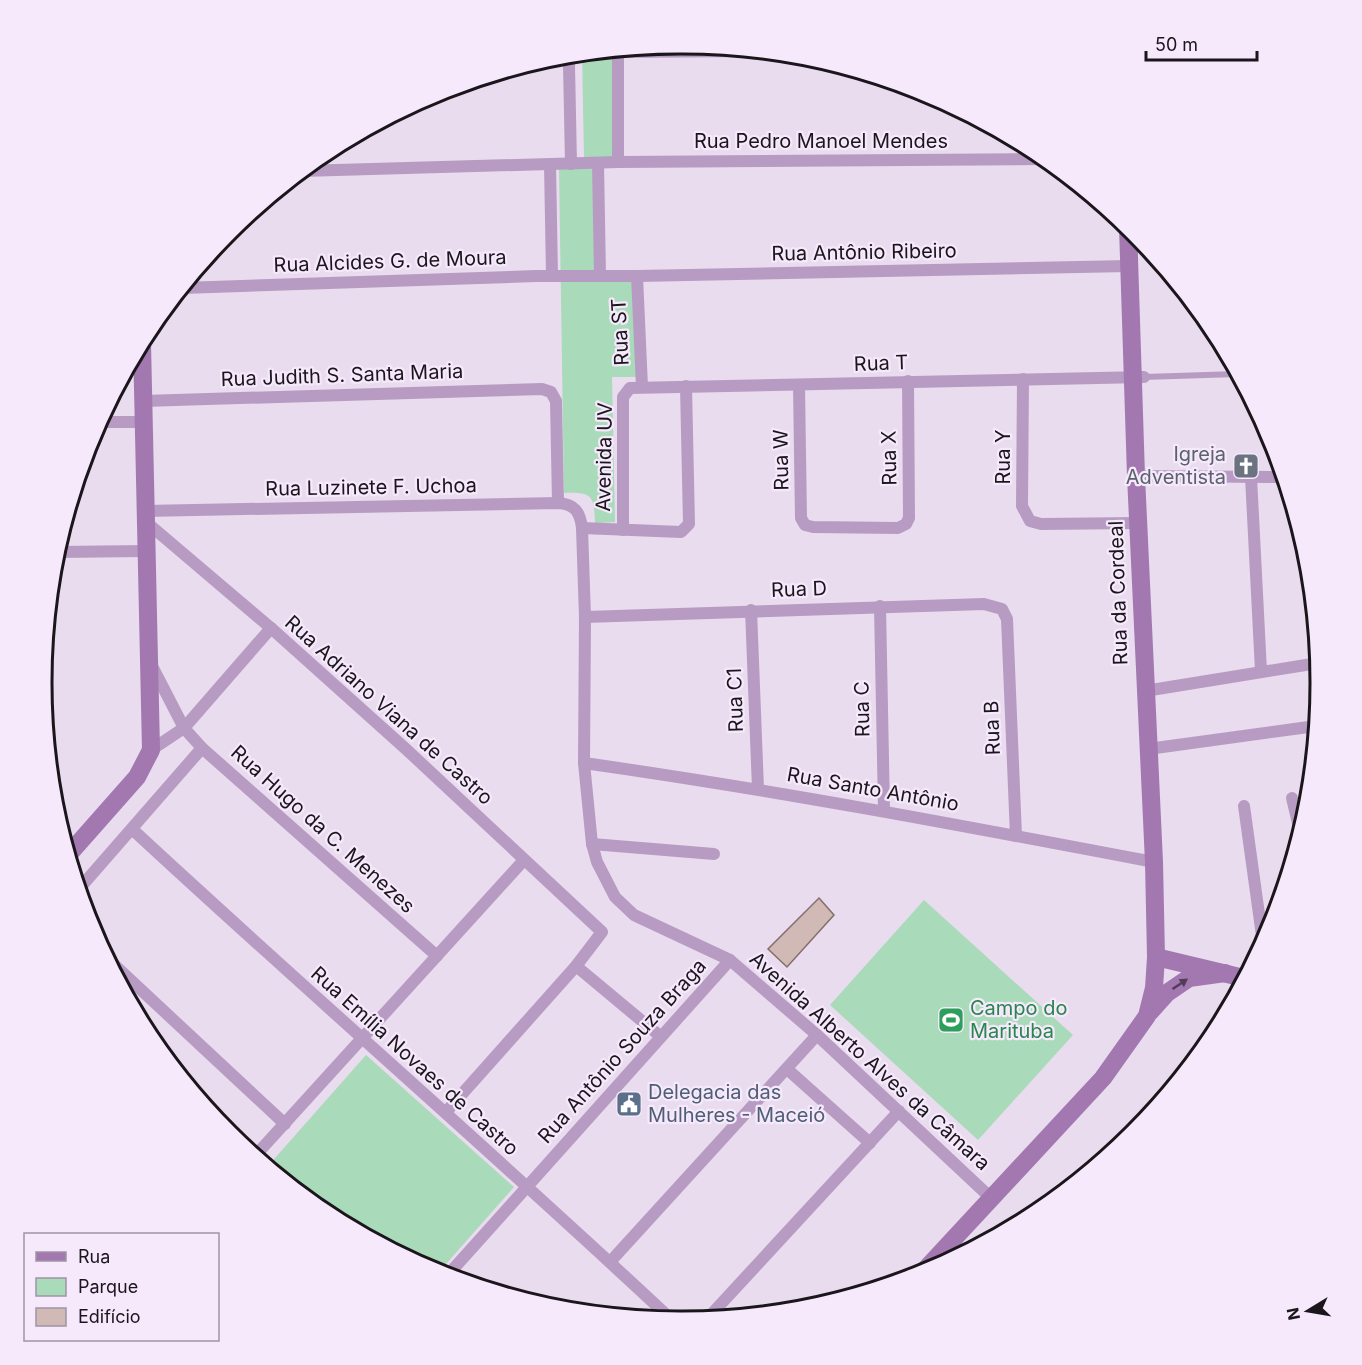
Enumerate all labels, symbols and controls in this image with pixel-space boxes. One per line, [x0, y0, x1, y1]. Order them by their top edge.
scale bar [1146, 24, 1257, 62]
text: 50 m [1155, 34, 1198, 55]
street label: Rua Pedro Manoel Mendes [694, 129, 948, 153]
street label: Rua Antônio Ribeiro [771, 238, 957, 266]
street label: Rua Alcides G. de Moura [273, 245, 507, 277]
street label: Rua ST [606, 298, 634, 366]
street label: Rua T [853, 350, 909, 376]
street label: Rua Judith S. Santa Maria [220, 359, 464, 391]
street label: Avenida UV [591, 402, 617, 512]
street label: Rua W [768, 429, 794, 491]
street label: Rua Y [991, 429, 1015, 485]
street label: Rua X [877, 430, 901, 486]
place label: Igreja Adventista [1126, 442, 1226, 489]
church icon: Igreja Adventista [1231, 451, 1261, 481]
street label: Rua Luzinete F. Uchoa [265, 473, 477, 501]
street label: Rua da Cordeal [1103, 520, 1133, 666]
street label: Rua D [771, 576, 827, 602]
street label: Rua Adriano Viana de Castro [280, 610, 498, 810]
street label: Rua C1 [722, 667, 748, 733]
street label: Rua C [850, 681, 874, 737]
street label: Rua B [979, 700, 1005, 756]
street label: Rua Hugo da C. Menezes [226, 740, 420, 918]
street label: Rua Santo Antônio [785, 762, 961, 816]
street label: Avenida Alberto Alves da Câmara [745, 947, 995, 1175]
street label: Rua Antônio Souza Braga [533, 954, 711, 1148]
street label: Rua Emília Novaes de Castro [306, 961, 524, 1161]
one-way arrow [1172, 978, 1188, 990]
place label: Campo do Marituba [970, 996, 1067, 1043]
sports icon: Campo do Marituba [936, 1005, 966, 1035]
place label: Delegacia das Mulheres - Maceió [648, 1080, 825, 1127]
public building icon: Delegacia das Mulheres - Maceió [614, 1089, 644, 1119]
legend [24, 1233, 219, 1341]
text: Rua [78, 1246, 110, 1267]
text: Parque [78, 1276, 138, 1297]
north arrow [1278, 1281, 1338, 1341]
text: Edifício [78, 1306, 141, 1327]
text: N [1282, 1306, 1304, 1322]

